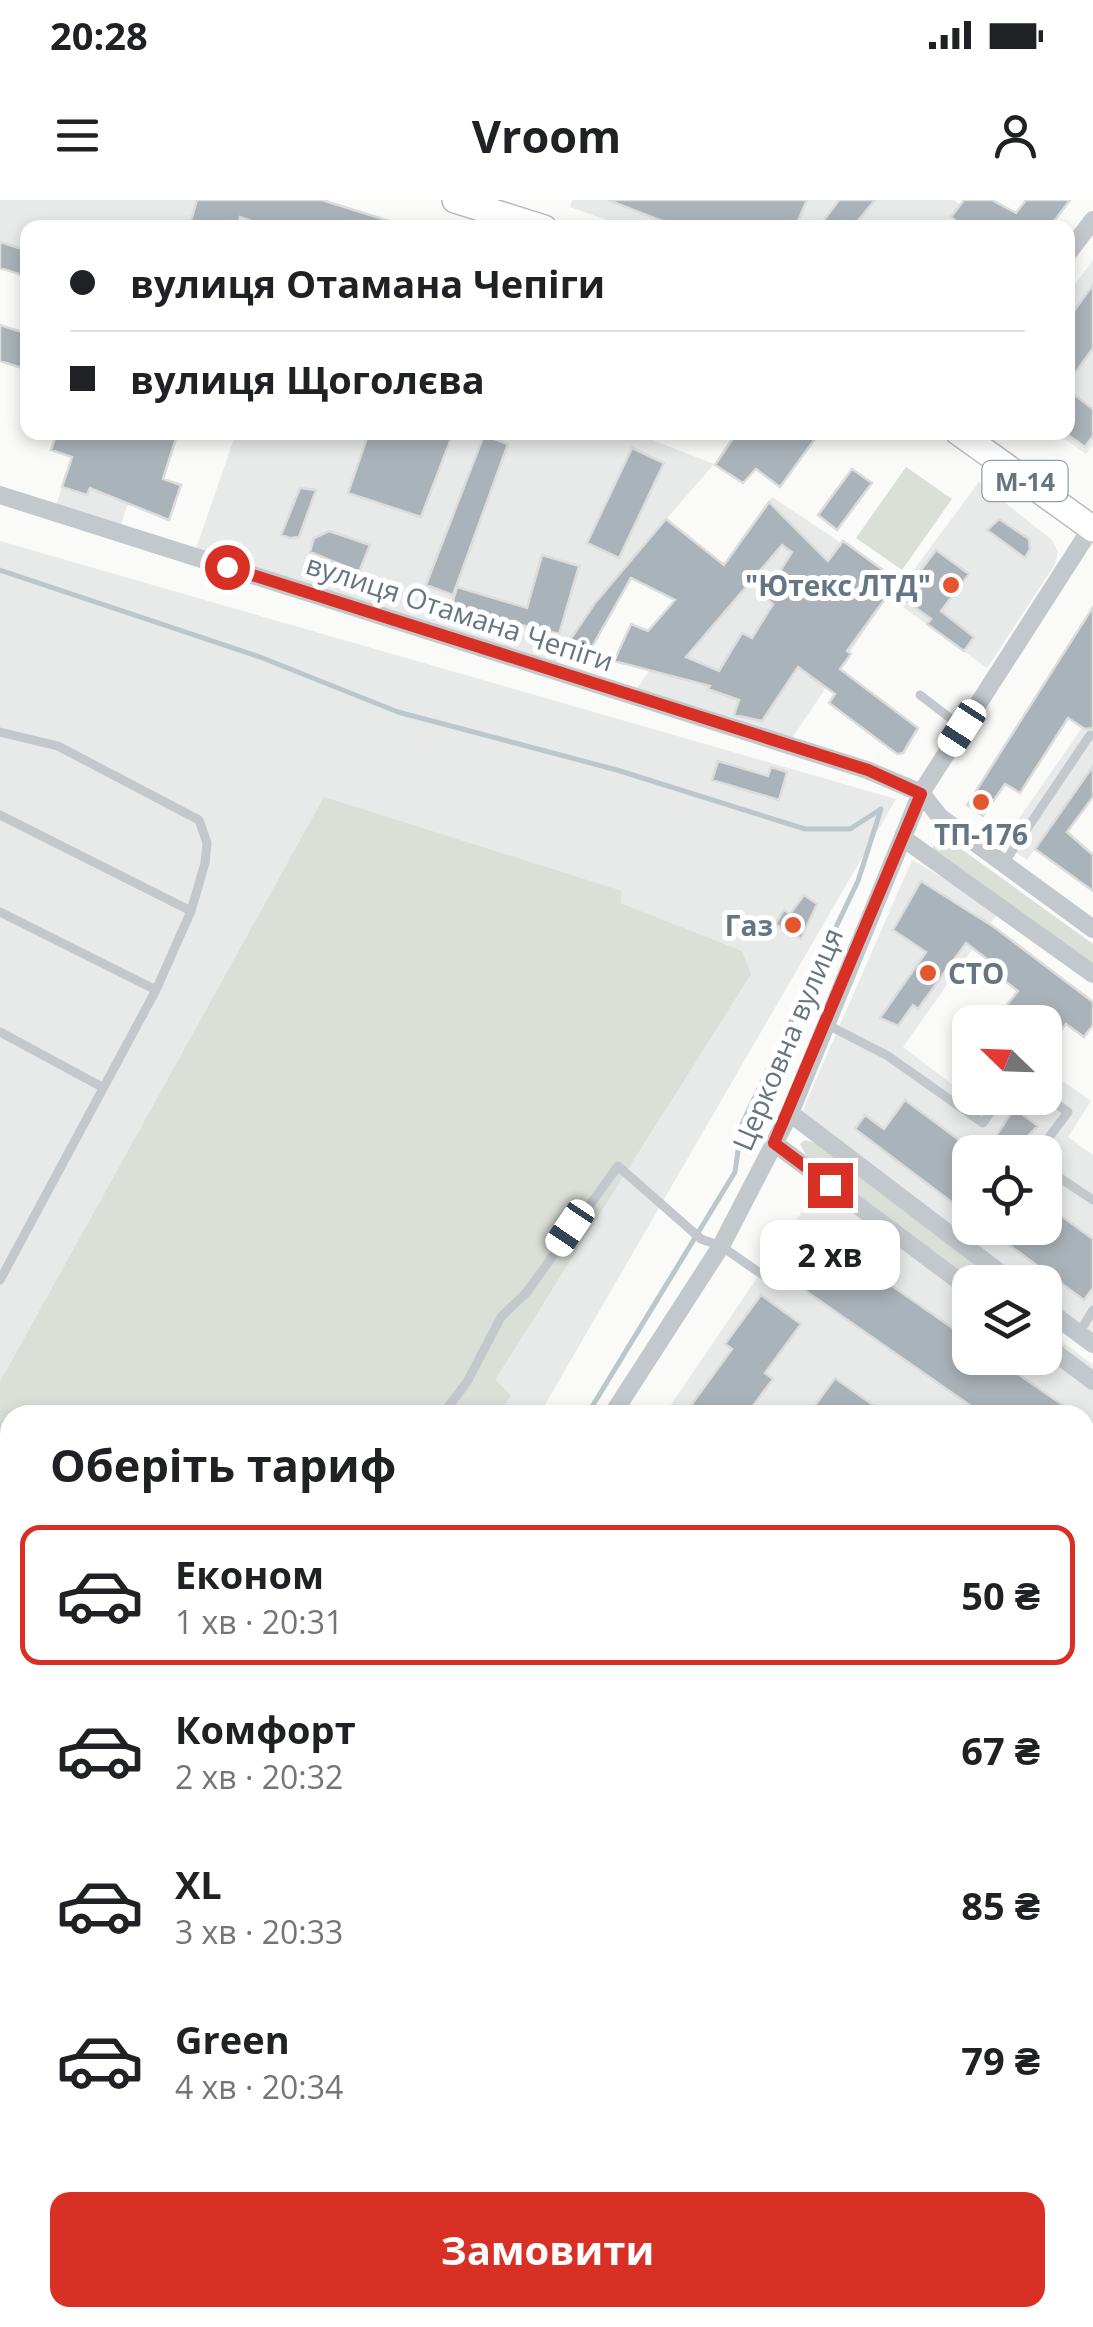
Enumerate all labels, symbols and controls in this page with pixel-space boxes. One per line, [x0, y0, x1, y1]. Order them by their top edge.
text: 20:28 [50, 9, 148, 61]
text: Vroom [472, 105, 621, 166]
icon: menu [50, 108, 105, 163]
icon: person [988, 108, 1043, 163]
text: вулиця Отамана Чепіги [130, 257, 605, 309]
text: вулиця Щоголєва [130, 353, 485, 405]
road number: М-14 [982, 461, 1068, 501]
street label: вулиця Отамана Чепіги [302, 544, 618, 680]
route start [205, 545, 250, 590]
place label: "Ютекс ЛТД" [745, 566, 931, 604]
marker: "Ютекс ЛТД" [940, 574, 962, 596]
car [933, 695, 991, 761]
marker: ТП-176 [970, 791, 992, 813]
place label: ТП-176 [934, 815, 1028, 853]
place label: Газ [725, 906, 773, 944]
marker: Газ [782, 914, 804, 936]
street label: Церковна вулиця [723, 922, 851, 1156]
place label: СТО [948, 954, 1004, 992]
marker: СТО [917, 962, 939, 984]
north arrow [952, 1005, 1062, 1115]
map controls [952, 1005, 1062, 1375]
button: locate [952, 1135, 1062, 1245]
route end [808, 1163, 853, 1208]
car [541, 1195, 599, 1261]
callout: 2 хв [760, 1220, 900, 1290]
text: 2 хв [797, 1233, 863, 1276]
button: layers [952, 1265, 1062, 1375]
text: Оберіть тариф [50, 1434, 396, 1495]
text: Економ [175, 1548, 324, 1600]
icon: car [55, 1550, 145, 1640]
text: 50 ₴ [961, 1569, 1040, 1621]
text: 1 хв · 20:31 [175, 1600, 343, 1643]
text: Комфорт [175, 1703, 356, 1755]
icon: car [55, 1705, 145, 1795]
text: 67 ₴ [961, 1724, 1040, 1776]
text: 2 хв · 20:32 [175, 1755, 343, 1798]
text: XL [175, 1858, 222, 1910]
icon: car [55, 1860, 145, 1950]
text: 85 ₴ [961, 1879, 1040, 1931]
text: 3 хв · 20:33 [175, 1910, 343, 1953]
text: Green [175, 2013, 290, 2065]
icon: car [55, 2015, 145, 2105]
text: 79 ₴ [961, 2034, 1040, 2086]
text: 4 хв · 20:34 [175, 2065, 343, 2108]
button: Замовити [50, 2192, 1045, 2307]

